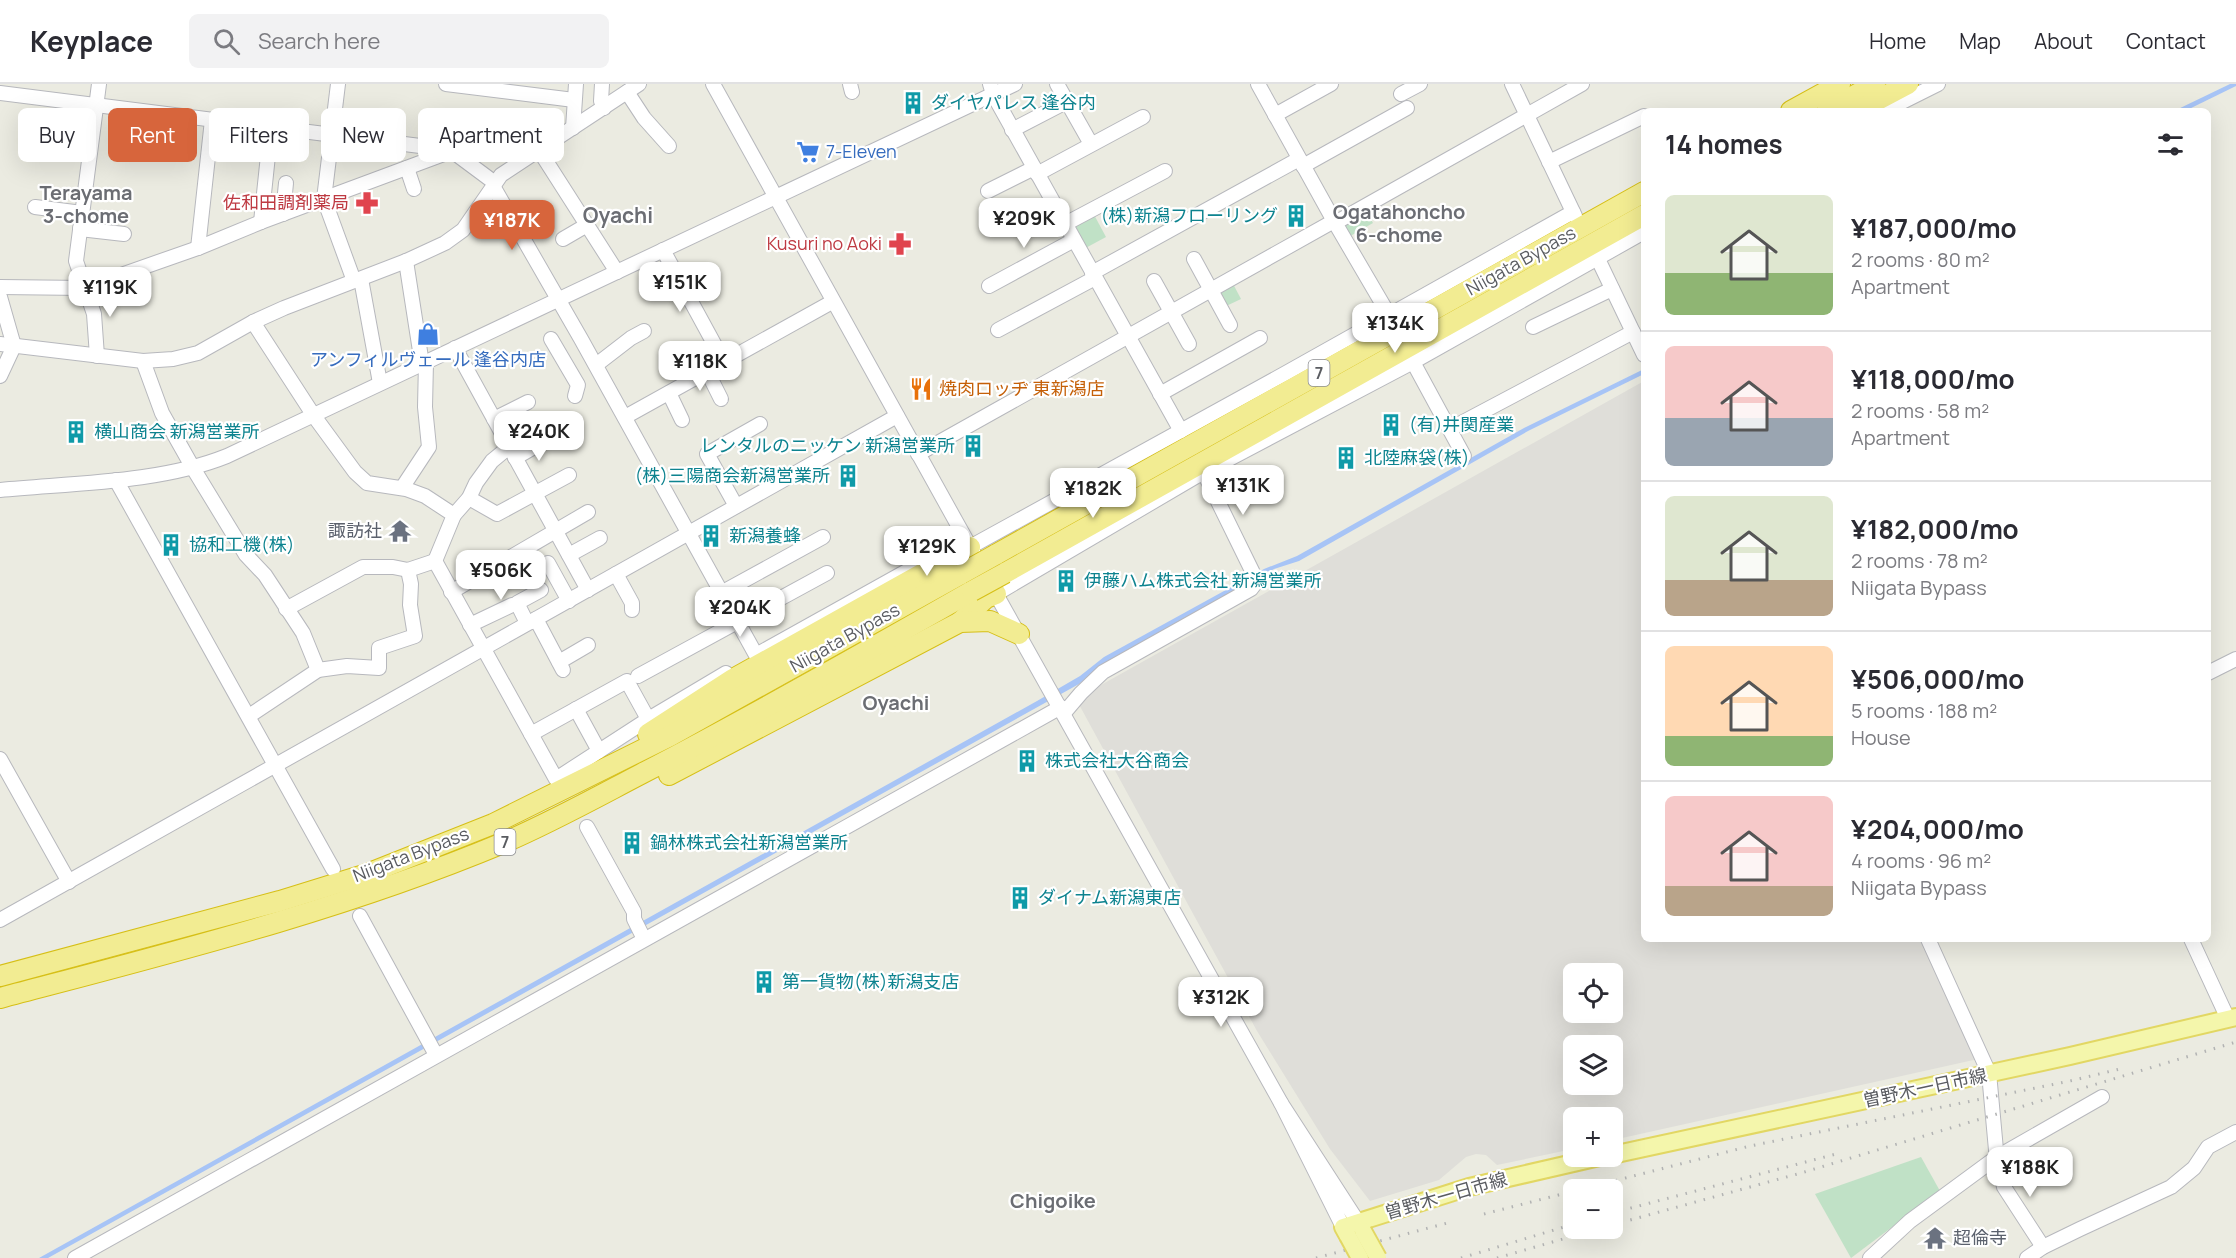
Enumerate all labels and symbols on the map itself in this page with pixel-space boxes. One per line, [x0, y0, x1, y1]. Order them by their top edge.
building icon: ダイヤパレス 逢谷内 [900, 90, 926, 116]
place label: ダイヤパレス 逢谷内 [931, 90, 1096, 114]
supermarket icon: 7-Eleven [795, 139, 821, 165]
place label: 7-Eleven [826, 139, 897, 163]
district label: Terayama 3-chome [39, 179, 133, 229]
place label: 佐和田調剤薬局 [223, 190, 349, 214]
pharmacy icon: 佐和田調剤薬局 [354, 190, 380, 216]
pin: ¥209K [982, 198, 1066, 249]
district label: Ogatahoncho 6-chome [1333, 198, 1465, 248]
pin: ¥187K [470, 200, 554, 251]
district label: Oyachi [583, 201, 653, 229]
place label: (株)新潟フローリング [1101, 203, 1278, 227]
building icon: (株)新潟フローリング [1283, 203, 1309, 229]
street label: Niigata Bypass [1461, 220, 1580, 300]
place label: Kusuri no Aoki [767, 231, 882, 255]
pharmacy icon: Kusuri no Aoki [887, 231, 913, 257]
pin: ¥151K [638, 262, 722, 313]
pin: ¥119K [68, 267, 152, 318]
pin: ¥134K [1353, 303, 1437, 354]
shop icon: アンフィルヴェール 逢谷内店 [415, 321, 441, 347]
pin: ¥118K [658, 341, 742, 392]
place label: アンフィルヴェール 逢谷内店 [310, 347, 546, 371]
road number: 7 [1308, 360, 1330, 386]
restaurant icon: 焼肉ロッヂ 東新潟店 [908, 376, 934, 402]
place label: 焼肉ロッヂ 東新潟店 [939, 376, 1105, 400]
pin: ¥240K [497, 411, 581, 462]
building icon: (有)井関産業 [1378, 412, 1404, 438]
place label: (有)井関産業 [1409, 412, 1514, 436]
building icon: 横山商会 新潟営業所 [63, 419, 89, 445]
place label: 横山商会 新潟営業所 [94, 419, 260, 443]
place label: レンタルのニッケン 新潟営業所 [700, 433, 955, 457]
building icon: レンタルのニッケン 新潟営業所 [960, 433, 986, 459]
building icon: 北陸麻袋(株) [1333, 445, 1359, 471]
place label: 北陸麻袋(株) [1364, 445, 1469, 469]
place label: (株)三陽商会新潟営業所 [635, 463, 830, 487]
building icon: (株)三陽商会新潟営業所 [835, 463, 861, 489]
pin: ¥131K [1201, 465, 1285, 516]
pin: ¥182K [1051, 468, 1135, 519]
place label: 諏訪社 [328, 518, 382, 542]
temple icon: 諏訪社 [387, 518, 413, 544]
building icon: 新潟養蜂 [698, 523, 724, 549]
place label: 新潟養蜂 [729, 523, 801, 547]
pin: ¥129K [885, 526, 969, 577]
building icon: 協和工機(株) [158, 532, 184, 558]
place label: 協和工機(株) [189, 532, 294, 556]
pin: ¥506K [459, 550, 543, 601]
building icon: 伊藤ハム株式会社 新潟営業所 [1053, 568, 1079, 594]
place label: 伊藤ハム株式会社 新潟営業所 [1084, 568, 1322, 592]
pin: ¥204K [698, 587, 782, 638]
street label: Niigata Bypass [785, 597, 904, 677]
district label: Oyachi [863, 689, 929, 716]
building icon: 株式会社大谷商会 [1014, 748, 1040, 774]
place label: 株式会社大谷商会 [1045, 748, 1189, 772]
street label: Niigata Bypass [349, 821, 472, 887]
road number: 7 [494, 829, 516, 855]
building icon: 鍋林株式会社新潟営業所 [619, 830, 645, 856]
place label: 鍋林株式会社新潟営業所 [650, 830, 848, 854]
building icon: ダイナム新潟東店 [1007, 885, 1033, 911]
place label: ダイナム新潟東店 [1038, 885, 1181, 909]
building icon: 第一貨物(株)新潟支店 [751, 969, 777, 995]
place label: 第一貨物(株)新潟支店 [782, 969, 959, 993]
pin: ¥312K [1179, 977, 1263, 1028]
street label: 曽野木一日市線 [1861, 1062, 1989, 1112]
pin: ¥188K [1988, 1147, 2072, 1198]
street label: 曽野木一日市線 [1382, 1166, 1510, 1224]
district label: Chigoike [1010, 1187, 1096, 1214]
temple icon: 超倫寺 [1922, 1225, 1948, 1251]
place label: 超倫寺 [1953, 1225, 2007, 1249]

